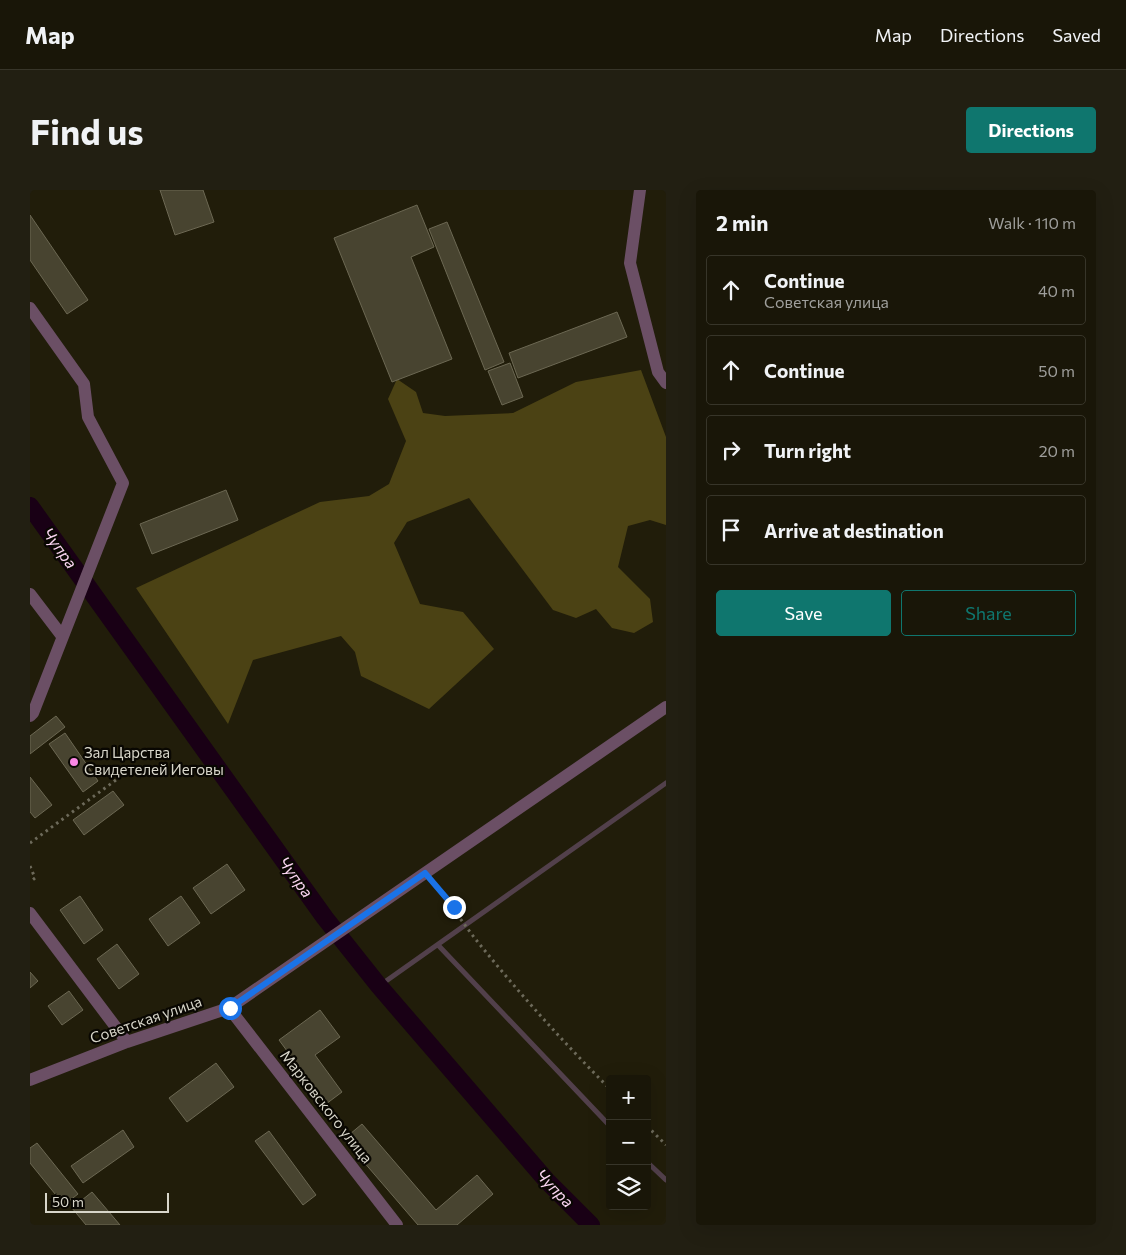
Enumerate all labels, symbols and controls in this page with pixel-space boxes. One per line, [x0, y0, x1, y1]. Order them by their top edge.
text: Map [25, 20, 75, 49]
text: Map [875, 24, 912, 46]
text: Directions [940, 24, 1024, 46]
text: Saved [1052, 24, 1101, 46]
button: Directions [966, 107, 1096, 153]
text: Find us [30, 109, 144, 152]
text: 2 min [716, 210, 768, 235]
text: Walk · 110 m [988, 213, 1076, 232]
text: Continue [764, 269, 844, 292]
icon: ahead [717, 276, 745, 304]
text: 40 m [1038, 281, 1075, 300]
text: Советская улица [764, 292, 889, 311]
icon: ahead [717, 356, 745, 384]
text: Continue [764, 359, 844, 382]
text: 50 m [1038, 361, 1075, 380]
icon: right [717, 436, 745, 464]
text: Turn right [764, 439, 851, 462]
text: 20 m [1039, 441, 1075, 460]
icon: arrive [717, 516, 745, 544]
text: Arrive at destination [764, 519, 944, 542]
water label: Чупра [39, 524, 82, 572]
button: Save [716, 590, 891, 636]
button: Share [901, 590, 1076, 636]
place label: Зал Царства Свидетелей Иеговы [84, 743, 224, 778]
marker: Зал Царства Свидетелей Иеговы [68, 756, 80, 768]
water label: Чупра [275, 853, 318, 901]
route end [443, 896, 466, 919]
street label: Советская улица [87, 991, 204, 1047]
route start [219, 997, 242, 1020]
street label: Марковского улица [277, 1046, 377, 1167]
map controls [606, 1075, 651, 1210]
button: + [606, 1075, 651, 1120]
button: − [606, 1120, 651, 1165]
water label: Чупра [533, 1165, 578, 1211]
button: layers [606, 1165, 651, 1210]
scale bar [45, 1190, 169, 1213]
text: 50 m [52, 1193, 84, 1210]

